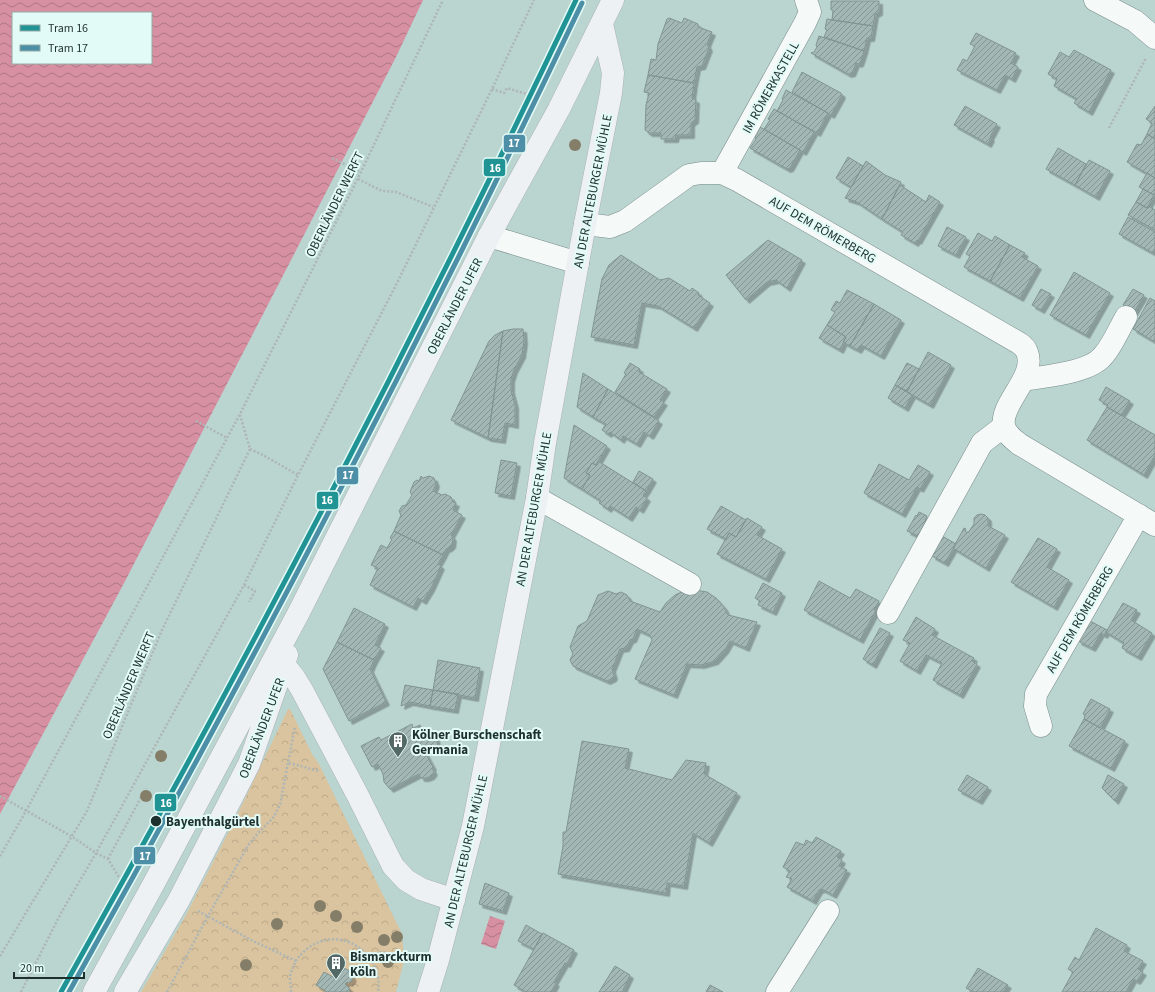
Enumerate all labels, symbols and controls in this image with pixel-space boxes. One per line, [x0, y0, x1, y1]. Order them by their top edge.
legend [12, 12, 152, 64]
text: Tram 16 [48, 20, 88, 37]
street label: IM RÖMERKASTELL [738, 38, 804, 137]
text: Tram 17 [48, 40, 88, 57]
street label: AN DER ALTEBURGER MÜHLE [569, 113, 617, 270]
line badge: 17 [503, 134, 526, 153]
text: 17 [508, 136, 520, 151]
street label: OBERLÄNDER WERFT [302, 149, 368, 260]
line badge: 16 [483, 158, 506, 177]
text: 16 [489, 161, 501, 176]
street label: AUF DEM RÖMERBERG [766, 192, 879, 268]
street label: OBERLÄNDER UFER [423, 254, 487, 358]
street label: AN DER ALTEBURGER MÜHLE [512, 430, 556, 588]
line badge: 17 [336, 466, 359, 485]
text: 17 [342, 468, 354, 483]
line badge: 16 [316, 491, 339, 510]
text: 16 [321, 493, 333, 508]
street label: AUF DEM RÖMERBERG [1042, 563, 1118, 676]
street label: OBERLÄNDER WERFT [98, 629, 160, 742]
street label: OBERLÄNDER UFER [234, 675, 290, 781]
place label: Kölner Burschenschaft Germania [412, 726, 542, 759]
building icon: Kölner Burschenschaft Germania [387, 730, 409, 758]
street label: AN DER ALTEBURGER MÜHLE [440, 773, 492, 929]
line badge: 16 [154, 793, 177, 812]
text: 16 [160, 796, 172, 811]
place label: Bayenthalgürtel [166, 813, 259, 831]
marker: Bayenthalgürtel [149, 814, 163, 828]
line badge: 17 [133, 846, 156, 865]
text: 17 [139, 849, 151, 864]
place label: Bismarckturm Köln [350, 948, 432, 981]
building icon: Bismarckturm Köln [325, 952, 347, 980]
scale bar [14, 954, 84, 980]
text: 20 m [20, 960, 44, 977]

